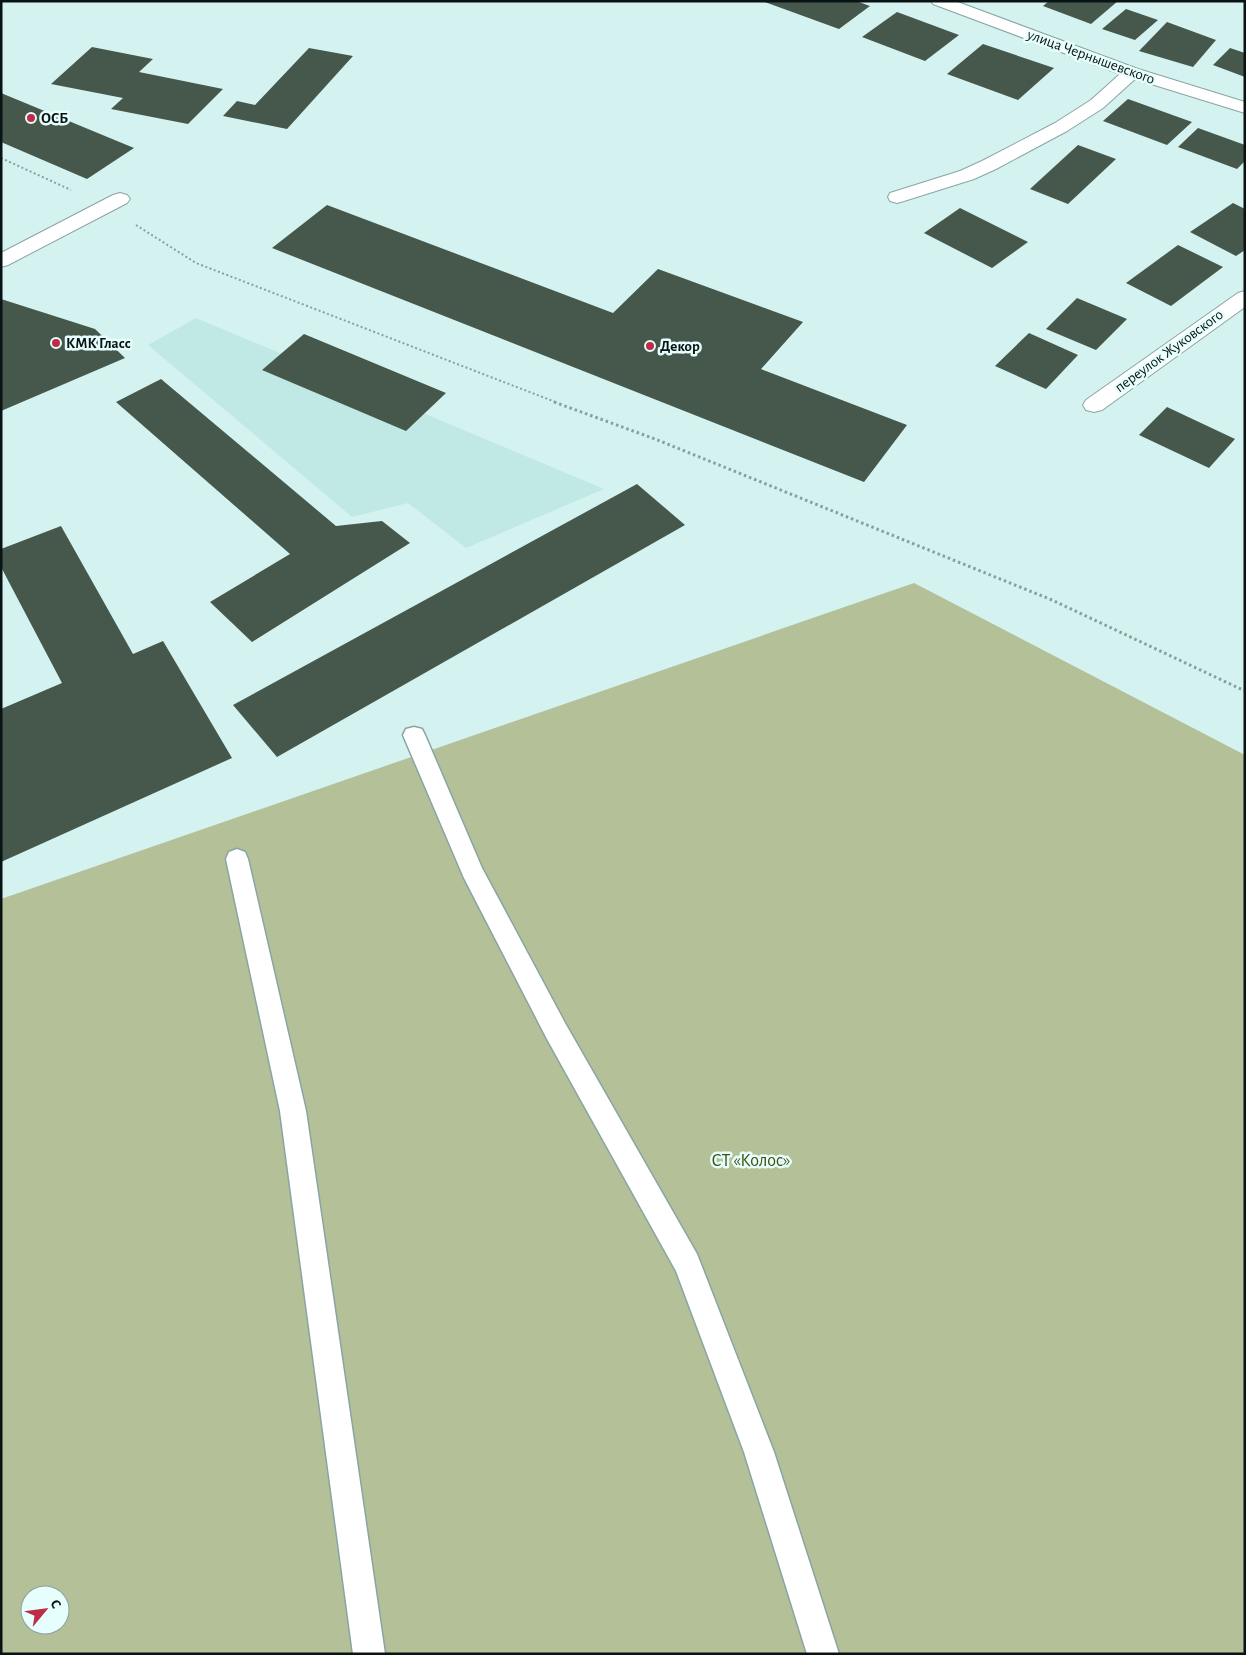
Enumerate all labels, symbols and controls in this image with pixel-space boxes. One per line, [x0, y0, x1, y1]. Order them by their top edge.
street label: улица Чернышевского [1024, 27, 1157, 87]
place label: ОСБ [41, 111, 68, 126]
marker: ОСБ [25, 112, 37, 124]
street label: переулок Жуковского [1112, 307, 1226, 395]
place label: КМК Гласс [66, 336, 131, 351]
marker: КМК Гласс [50, 337, 62, 349]
place label: Декор [660, 339, 700, 354]
marker: Декор [644, 340, 656, 352]
park label: СТ «Колос» [712, 1152, 790, 1170]
north arrow [20, 1585, 70, 1635]
text: С [47, 1597, 64, 1611]

